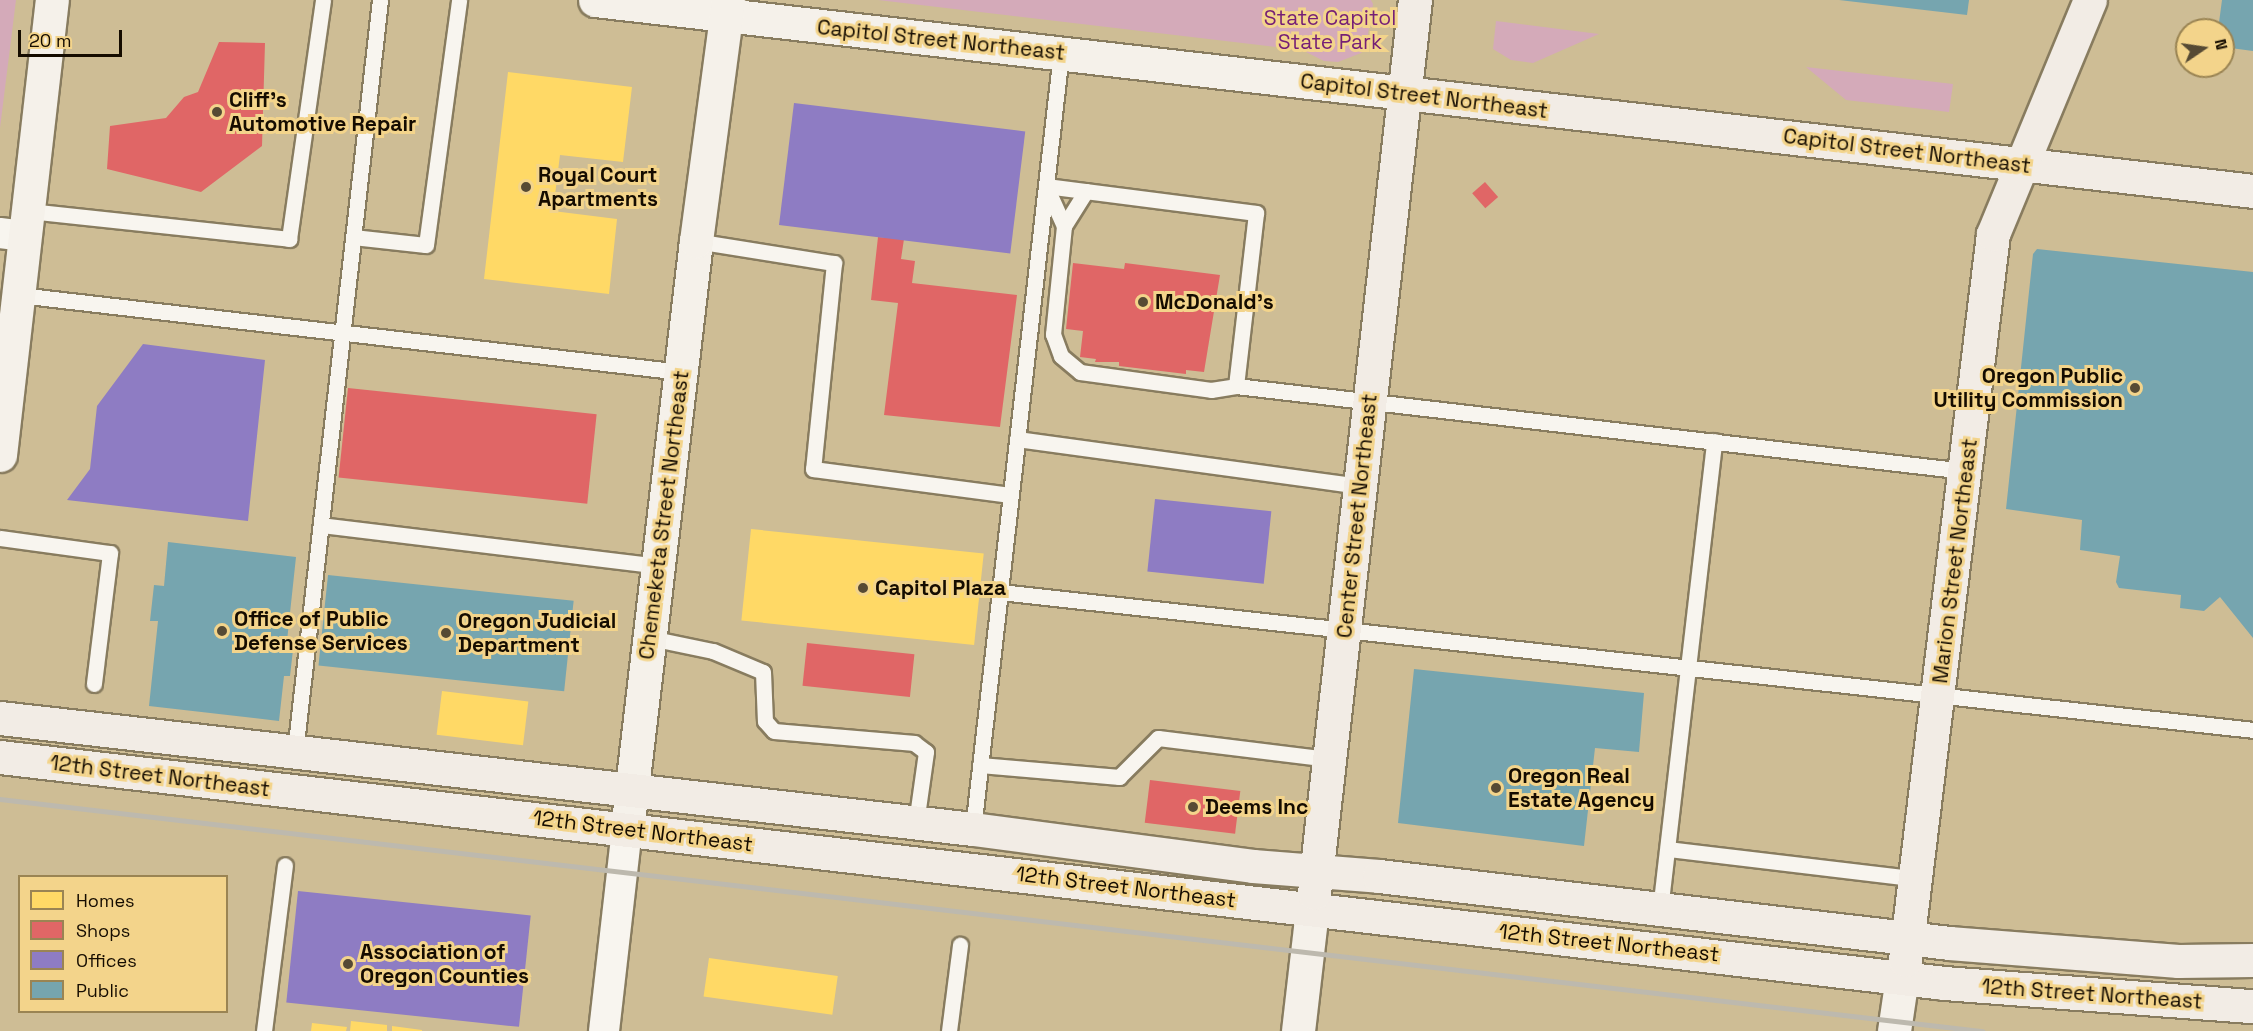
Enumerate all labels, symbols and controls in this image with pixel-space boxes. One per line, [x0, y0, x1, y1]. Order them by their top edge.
park label: State Capitol State Park [1264, 5, 1396, 55]
street label: Capitol Street Northeast [816, 14, 1066, 66]
scale bar [21, 18, 124, 56]
north arrow [2175, 18, 2235, 78]
text: 20 m [29, 29, 72, 52]
text: N [2210, 37, 2233, 52]
street label: Capitol Street Northeast [1299, 68, 1549, 124]
place label: Cliff's Automotive Repair [229, 87, 416, 137]
marker: Cliff's Automotive Repair [210, 105, 224, 119]
street label: Capitol Street Northeast [1782, 123, 2032, 179]
place label: Royal Court Apartments [538, 162, 658, 212]
marker: Royal Court Apartments [519, 180, 533, 194]
place label: McDonald's [1155, 289, 1274, 315]
marker: McDonald's [1136, 295, 1150, 309]
place label: Oregon Public Utility Commission [1933, 363, 2123, 413]
street label: Chemeketa Street Northeast [634, 369, 694, 661]
marker: Oregon Public Utility Commission [2128, 381, 2142, 395]
street label: Center Street Northeast [1332, 393, 1382, 639]
street label: Marion Street Northeast [1927, 437, 1983, 685]
place label: Capitol Plaza [875, 575, 1006, 601]
marker: Capitol Plaza [856, 581, 870, 595]
place label: Office of Public Defense Services [234, 606, 408, 656]
place label: Oregon Judicial Department [458, 608, 616, 658]
marker: Office of Public Defense Services [215, 624, 229, 638]
marker: Oregon Judicial Department [439, 626, 453, 640]
street label: 12th Street Northeast [49, 750, 271, 802]
place label: Oregon Real Estate Agency [1508, 763, 1655, 813]
marker: Oregon Real Estate Agency [1489, 781, 1503, 795]
place label: Deems Inc [1205, 794, 1308, 820]
marker: Deems Inc [1186, 800, 1200, 814]
street label: 12th Street Northeast [532, 805, 754, 857]
street label: 12th Street Northeast [1015, 861, 1237, 913]
legend [18, 875, 228, 1013]
text: Homes [76, 889, 135, 912]
text: Shops [76, 919, 130, 942]
street label: 12th Street Northeast [1498, 919, 1720, 967]
place label: Association of Oregon Counties [360, 939, 529, 989]
text: Offices [76, 949, 137, 972]
marker: Association of Oregon Counties [341, 957, 355, 971]
street label: 12th Street Northeast [1981, 974, 2203, 1014]
text: Public [76, 979, 129, 1002]

